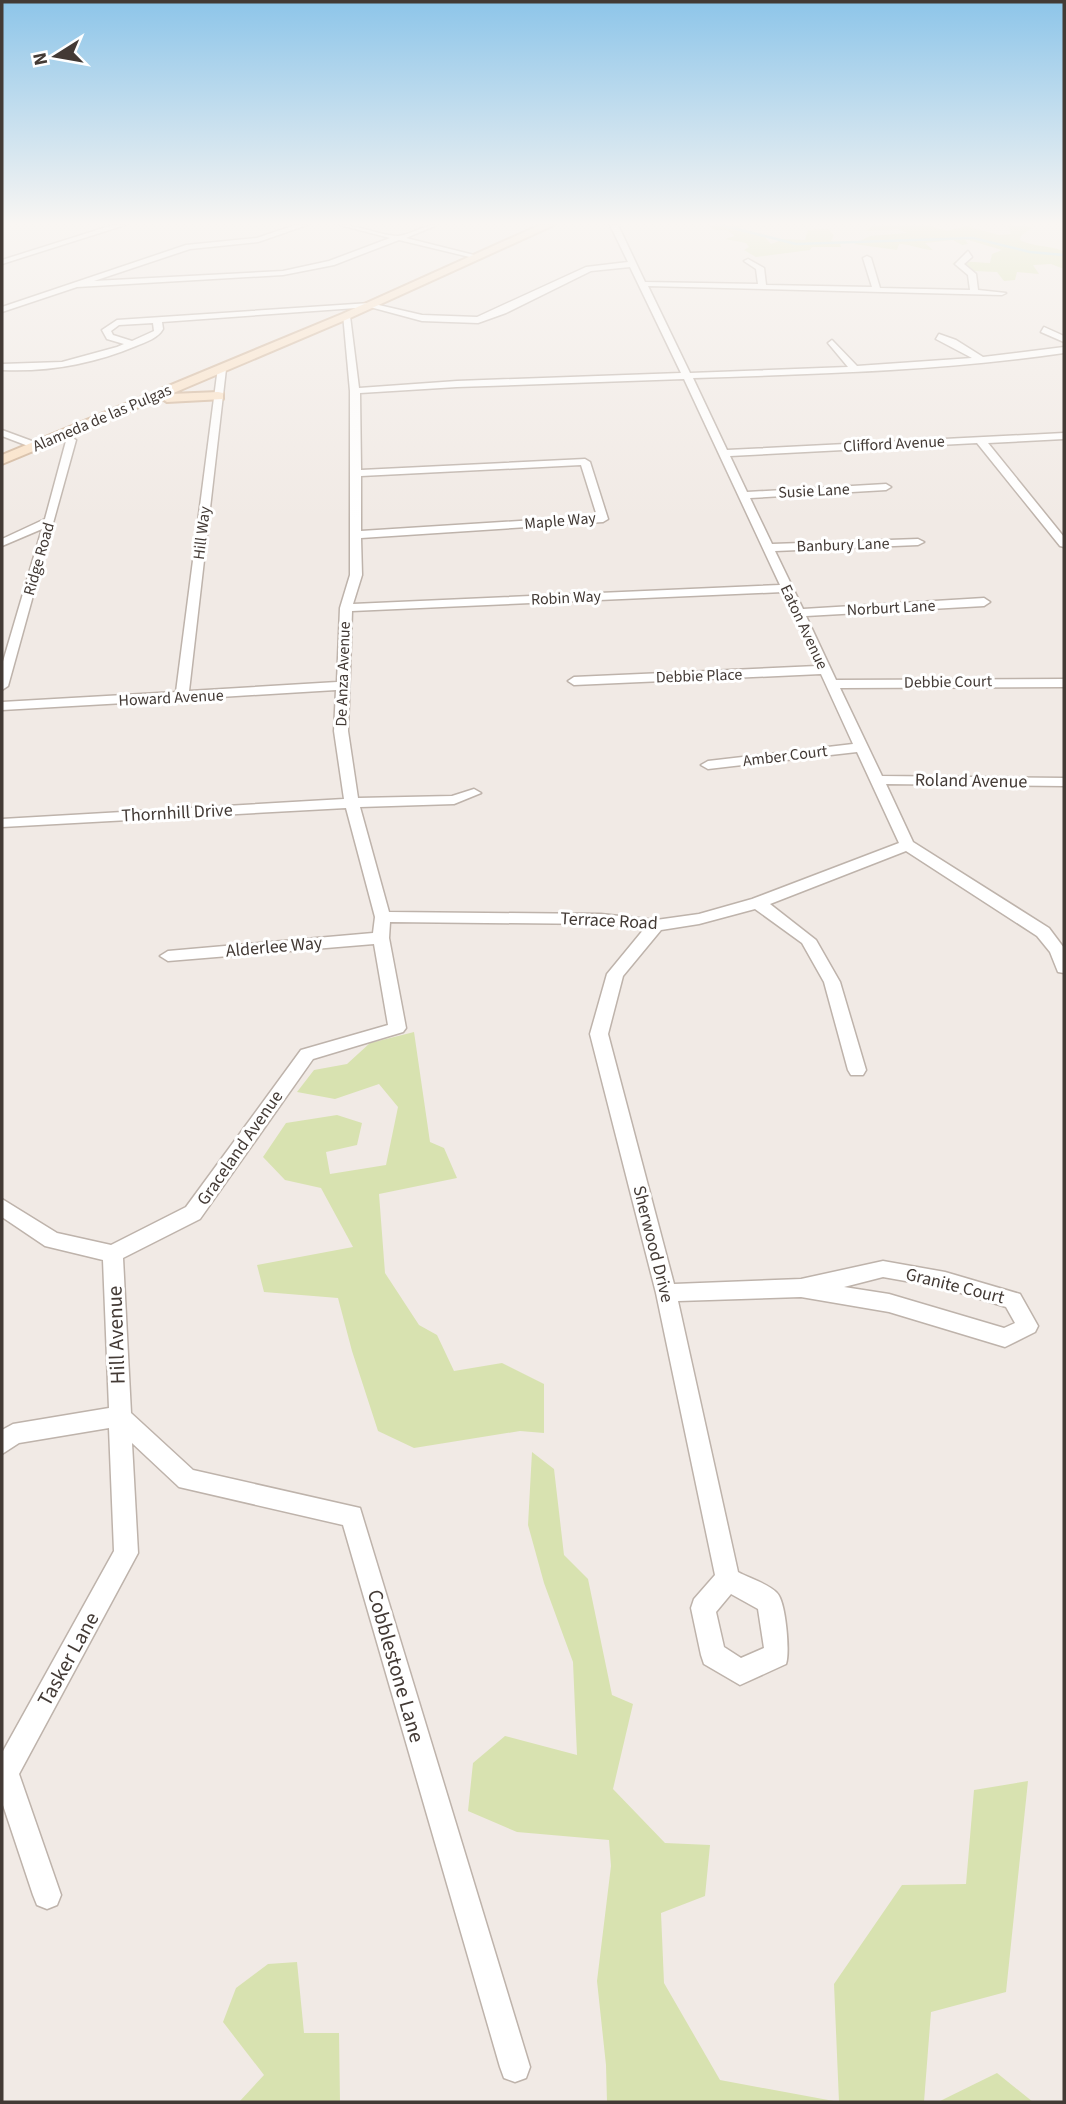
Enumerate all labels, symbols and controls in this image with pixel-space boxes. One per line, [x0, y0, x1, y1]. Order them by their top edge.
north arrow [21, 21, 91, 91]
text: N [26, 50, 55, 68]
street label: Alameda de las Pulgas [29, 379, 175, 457]
street label: Clifford Avenue [843, 430, 945, 458]
street label: Susie Lane [778, 478, 850, 504]
street label: Hill Way [188, 505, 216, 561]
street label: Maple Way [523, 507, 597, 535]
street label: Ridge Road [18, 520, 60, 598]
street label: Banbury Lane [796, 532, 890, 558]
street label: Eaton Avenue [775, 581, 833, 673]
street label: Robin Way [530, 585, 602, 611]
street label: Norburt Lane [846, 595, 936, 621]
street label: De Anza Avenue [330, 621, 356, 727]
street label: Debbie Place [655, 663, 743, 689]
street label: Debbie Court [904, 670, 993, 694]
street label: Howard Avenue [118, 684, 224, 712]
street label: Amber Court [741, 740, 829, 772]
street label: Roland Avenue [915, 768, 1027, 794]
street label: Thornhill Drive [121, 798, 233, 828]
street label: Terrace Road [560, 906, 658, 936]
street label: Alderlee Way [225, 930, 324, 964]
street label: Graceland Avenue [191, 1085, 289, 1211]
street label: Sherwood Drive [626, 1183, 680, 1305]
street label: Granite Court [903, 1262, 1007, 1310]
street label: Hill Avenue [99, 1285, 133, 1385]
street label: Cobblestone Lane [360, 1586, 432, 1746]
street label: Tasker Lane [30, 1606, 106, 1712]

